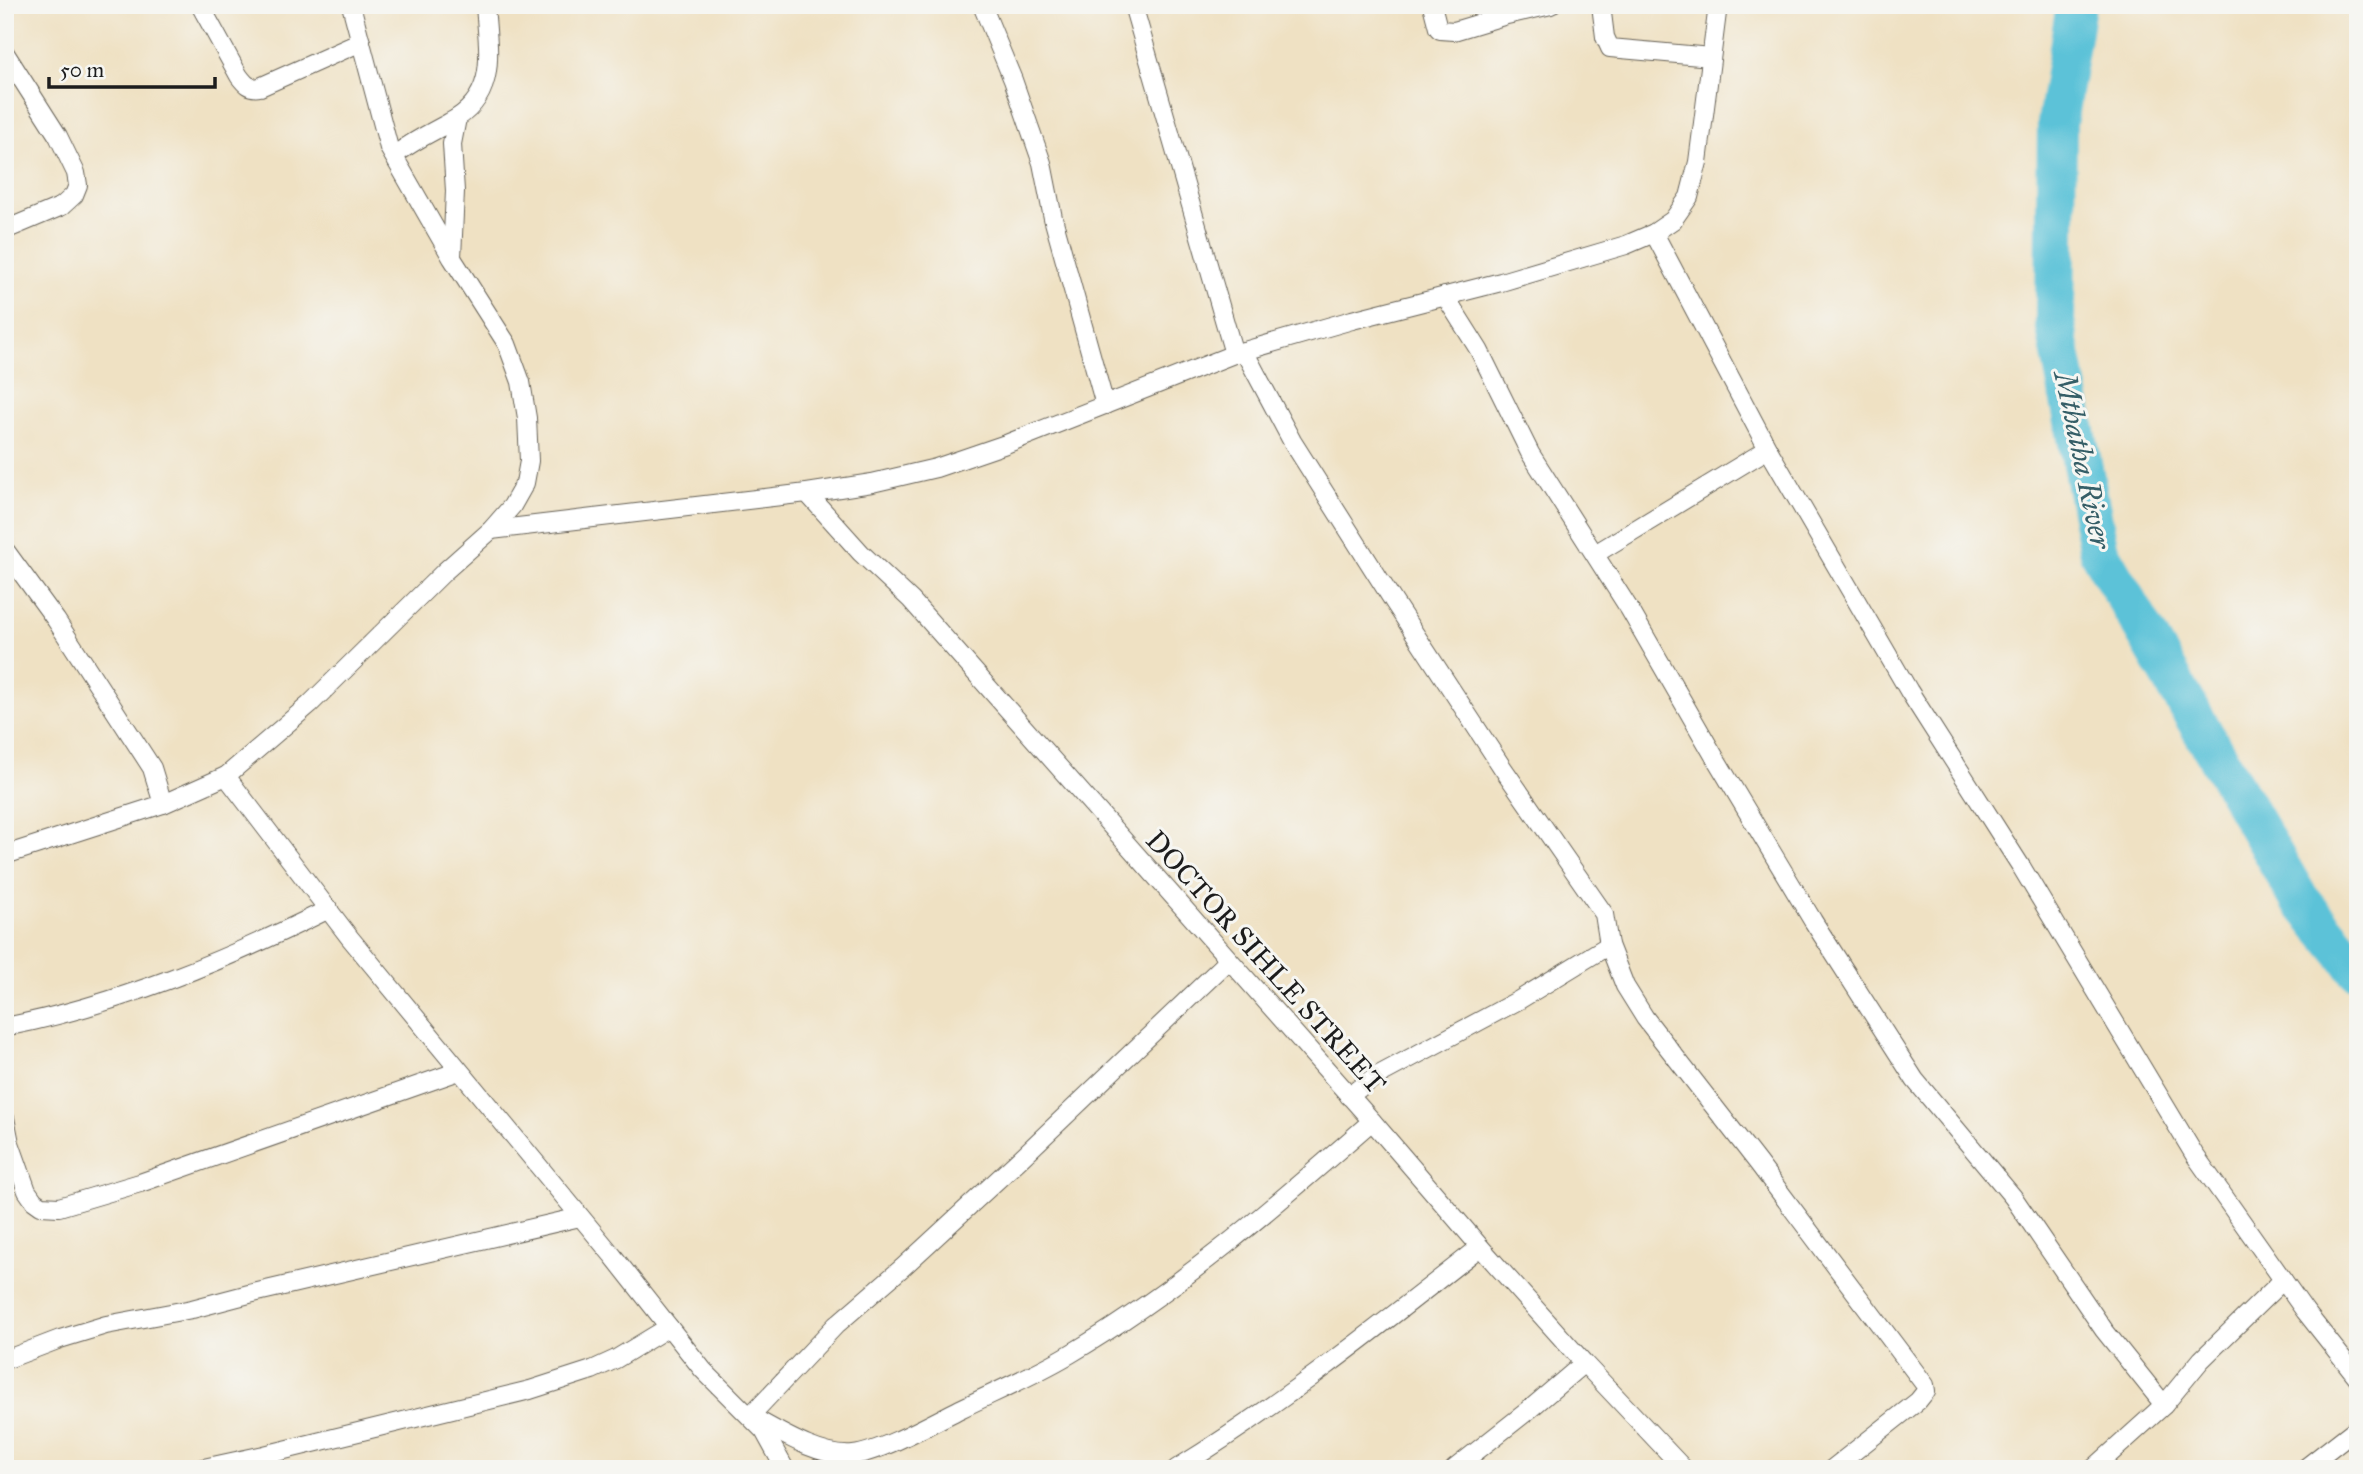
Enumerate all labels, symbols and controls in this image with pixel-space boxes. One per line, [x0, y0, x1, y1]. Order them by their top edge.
scale bar [49, 46, 215, 90]
text: 50 m [60, 57, 105, 83]
water label: Mthatha River [2046, 365, 2120, 553]
street label: DOCTOR SIHLE STREET [1139, 823, 1393, 1101]

